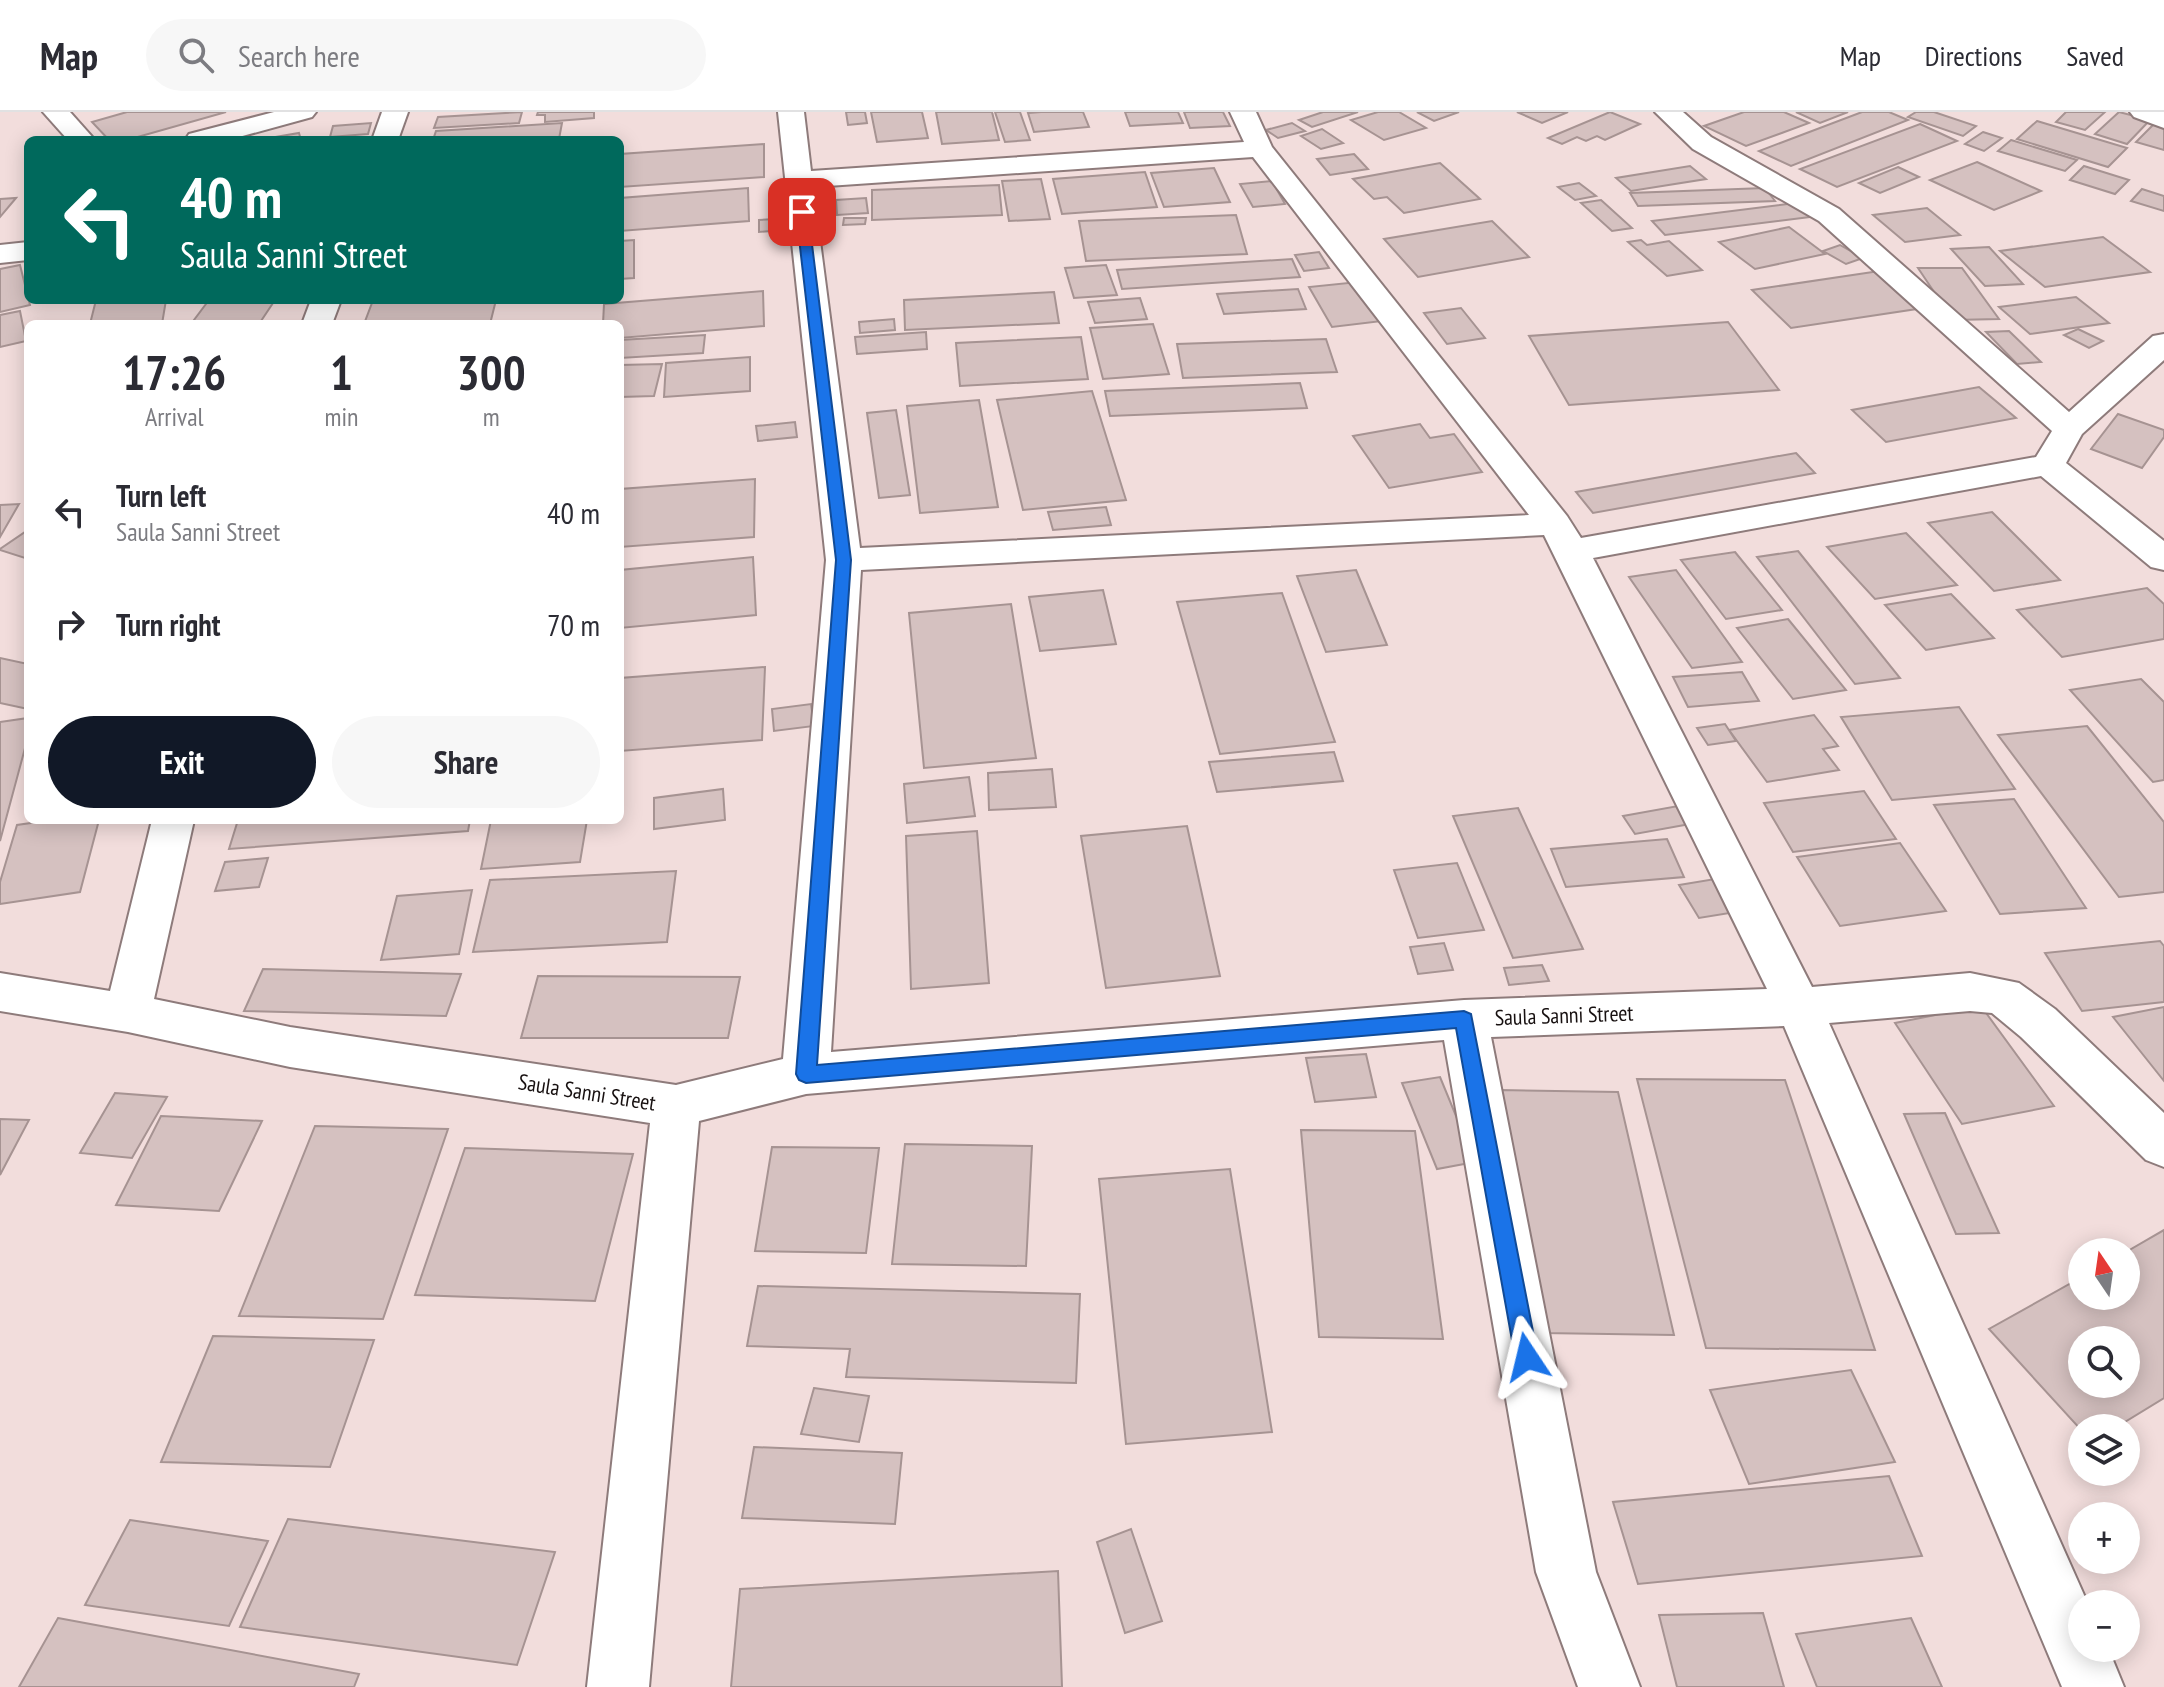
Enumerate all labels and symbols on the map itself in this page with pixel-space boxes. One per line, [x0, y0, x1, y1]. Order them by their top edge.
pin [768, 178, 836, 246]
street label: Saula Sanni Street [1494, 999, 1634, 1031]
street label: Saula Sanni Street [516, 1067, 658, 1117]
north arrow [2068, 1238, 2140, 1310]
position arrow [1485, 1315, 1569, 1399]

